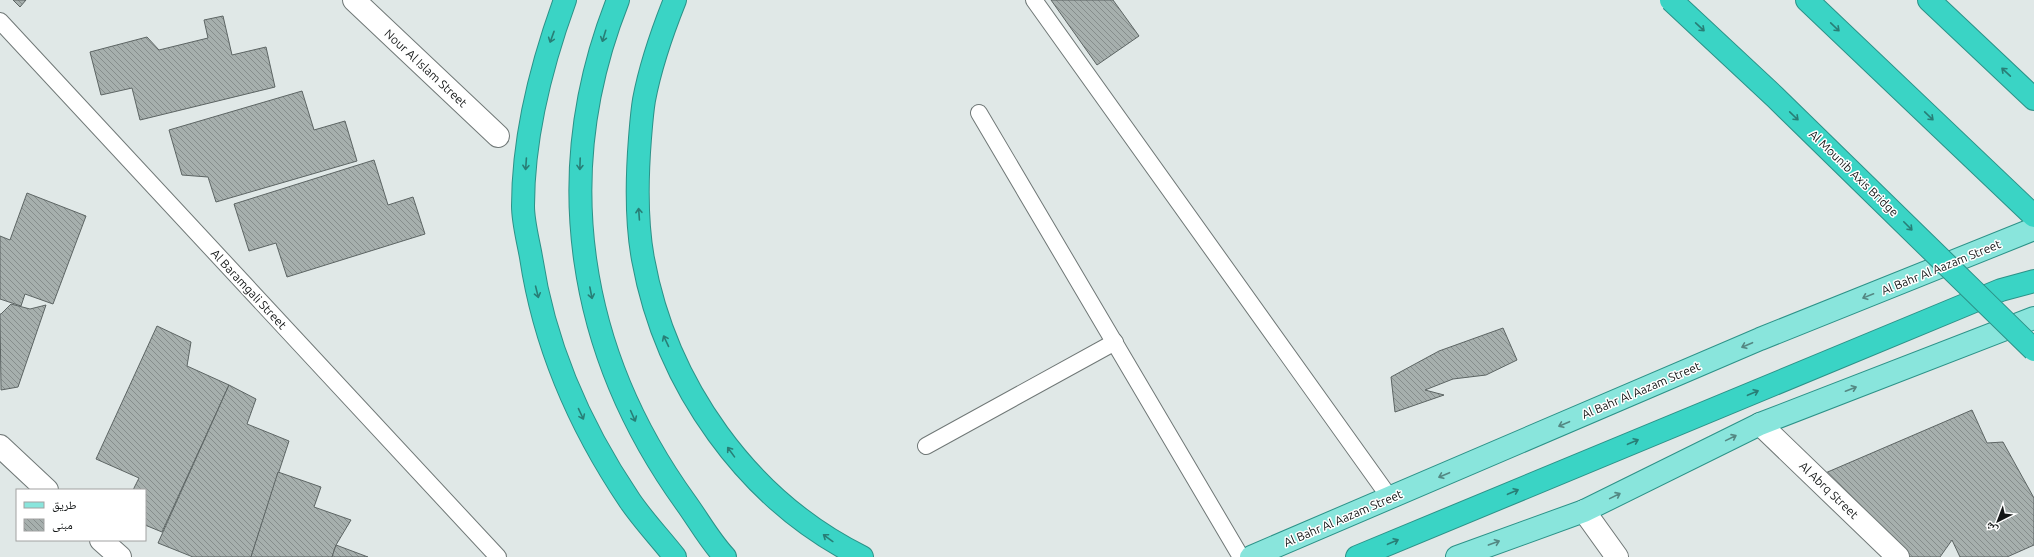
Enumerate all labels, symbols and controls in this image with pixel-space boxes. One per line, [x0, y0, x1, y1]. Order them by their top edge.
one-way arrow [1694, 22, 1705, 31]
one-way arrow [1830, 22, 1840, 32]
street label: Nour Al Islam Street [382, 27, 470, 110]
one-way arrow [547, 30, 555, 42]
one-way arrow [600, 30, 607, 43]
one-way arrow [2001, 67, 2011, 77]
one-way arrow [1789, 111, 1799, 120]
one-way arrow [1924, 112, 1934, 121]
street label: Al Mounib Axis Bridge [1807, 127, 1901, 219]
one-way arrow [523, 157, 530, 170]
one-way arrow [577, 157, 584, 170]
one-way arrow [636, 208, 643, 221]
one-way arrow [1903, 221, 1913, 231]
street label: Al Bahr Al Aazam Street [1879, 237, 2003, 297]
street label: Al Baramgali Street [209, 247, 289, 332]
one-way arrow [534, 286, 541, 299]
one-way arrow [587, 286, 595, 299]
one-way arrow [1862, 292, 1874, 300]
one-way arrow [662, 335, 669, 347]
one-way arrow [1742, 341, 1754, 349]
street label: Al Bahr Al Aazam Street [1580, 359, 1702, 421]
one-way arrow [1845, 384, 1857, 392]
one-way arrow [1747, 388, 1759, 396]
one-way arrow [578, 408, 585, 420]
one-way arrow [629, 409, 637, 421]
one-way arrow [1558, 420, 1570, 428]
one-way arrow [1725, 434, 1737, 441]
one-way arrow [1627, 438, 1639, 446]
one-way arrow [727, 447, 735, 458]
street label: Al Abrq Street [1797, 459, 1861, 521]
one-way arrow [1439, 472, 1451, 479]
street label: Al Bahr Al Aazam Street [1282, 487, 1404, 549]
one-way arrow [1507, 488, 1519, 496]
legend [16, 489, 146, 541]
one-way arrow [1608, 491, 1620, 499]
text: طريق [52, 498, 77, 512]
north arrow [1978, 501, 2018, 541]
text: مبنى [52, 518, 73, 532]
text: ش [1983, 518, 2001, 537]
one-way arrow [823, 534, 834, 543]
one-way arrow [1387, 538, 1399, 545]
one-way arrow [1487, 539, 1500, 546]

